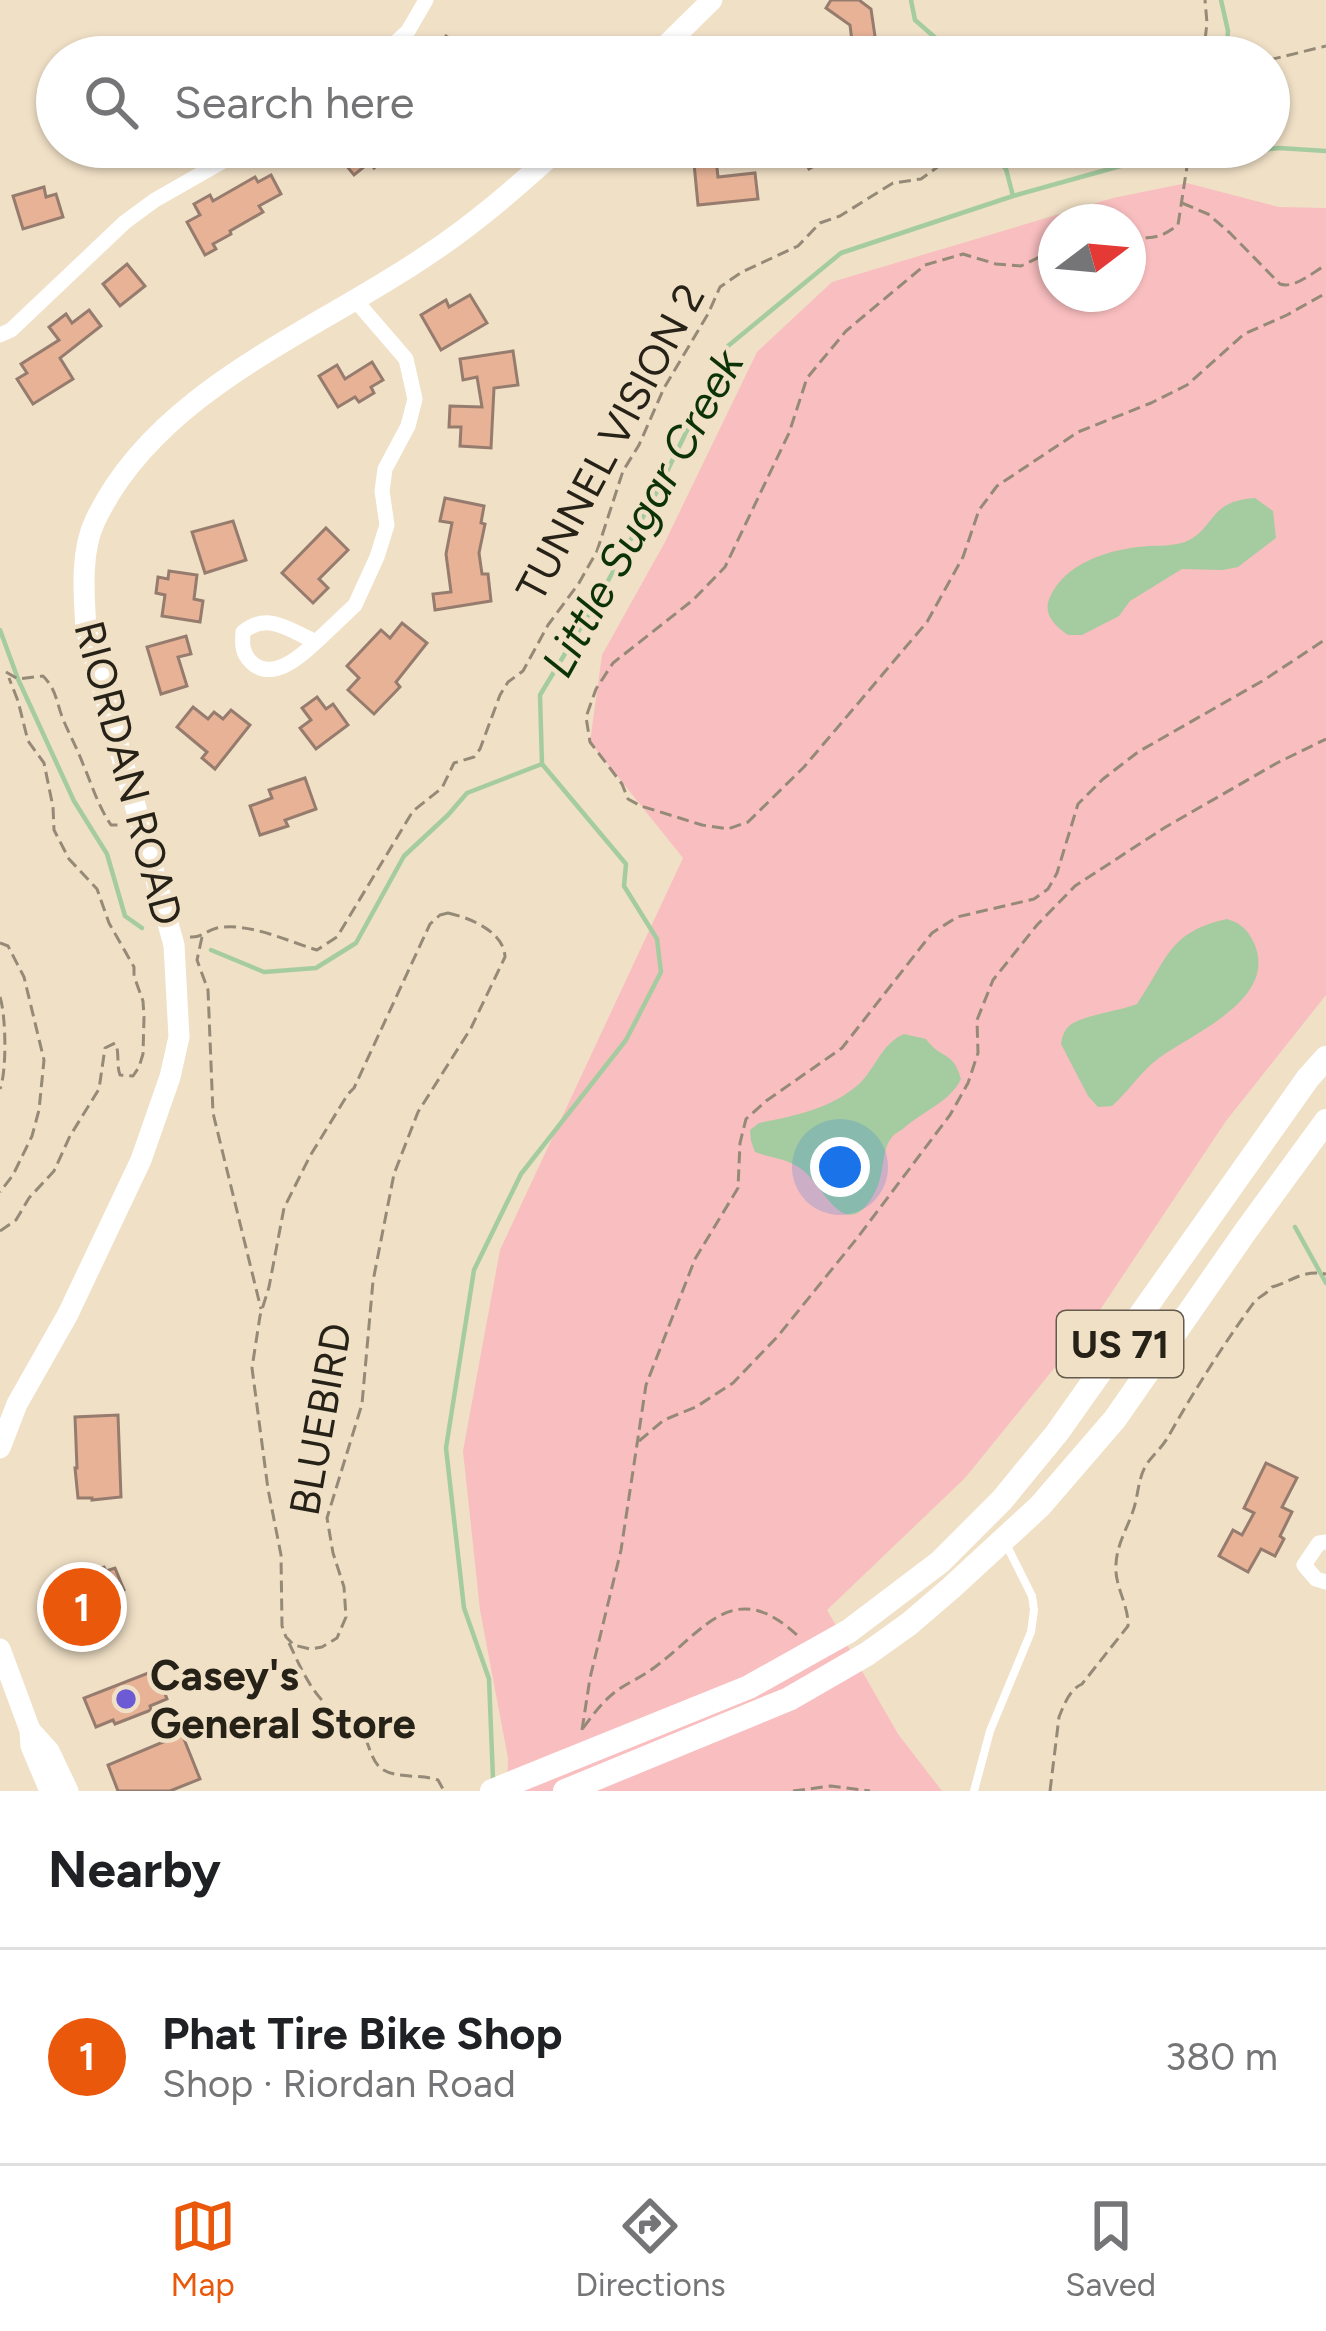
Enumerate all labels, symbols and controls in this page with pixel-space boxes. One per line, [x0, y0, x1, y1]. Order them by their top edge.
search box [36, 36, 1290, 168]
icon: search [78, 69, 144, 135]
text: Search here [174, 75, 414, 129]
north arrow [1038, 204, 1146, 312]
street label: TUNNEL VISION 2 [505, 275, 715, 609]
water label: Little Sugar Creek [530, 339, 755, 686]
street label: RIORDAN ROAD [63, 615, 194, 931]
your location [810, 1137, 870, 1197]
road number: US 71 [1057, 1311, 1183, 1377]
street label: BLUEBIRD [279, 1319, 362, 1519]
pin: 1 [43, 1562, 121, 1652]
place label: Casey's General Store [150, 1650, 416, 1749]
marker: Casey's General Store [113, 1686, 139, 1712]
text: Nearby [48, 1839, 221, 1900]
text: Phat Tire Bike Shop [162, 2006, 563, 2060]
text: 1 [79, 2033, 95, 2080]
text: 380 m [1165, 2033, 1278, 2080]
text: Shop · Riordan Road [162, 2060, 516, 2107]
tab: Map [170, 2193, 236, 2304]
tab: Directions [575, 2193, 726, 2304]
tab: Saved [1065, 2193, 1156, 2304]

